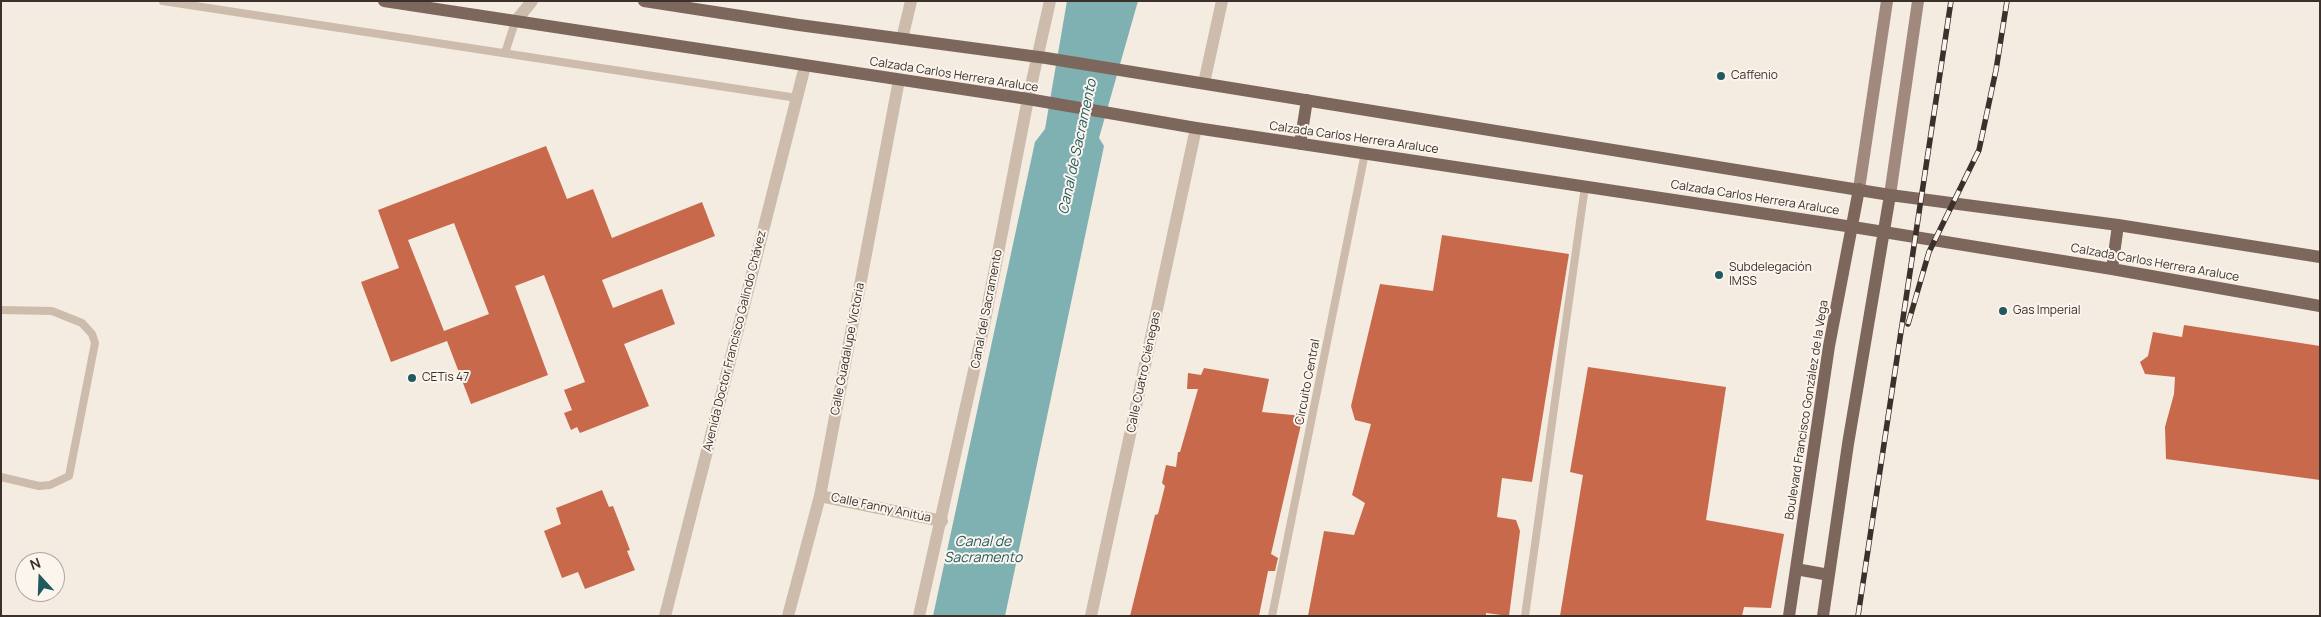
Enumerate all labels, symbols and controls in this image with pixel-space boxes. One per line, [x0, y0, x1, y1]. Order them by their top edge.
street label: Calzada Carlos Herrera Araluce [869, 55, 1039, 95]
place label: Caffenio [1731, 69, 1778, 83]
marker: Caffenio [1715, 70, 1727, 82]
water label: Canal de Sacramento [1055, 78, 1101, 216]
street label: Calzada Carlos Herrera Araluce [1268, 119, 1440, 157]
street label: Calzada Carlos Herrera Araluce [1670, 178, 1840, 218]
street label: Avenida Doctor Francisco Galindo Chávez [701, 229, 769, 453]
street label: Calzada Carlos Herrera Araluce [2070, 241, 2240, 285]
street label: Canal del Sacramento [968, 248, 1006, 370]
place label: Subdelegación IMSS [1729, 261, 1812, 289]
marker: Subdelegación IMSS [1713, 269, 1725, 281]
street label: Calle Guadalupe Victoria [828, 282, 868, 416]
street label: Boulevard Francisco González de la Vega [1783, 299, 1831, 521]
place label: Gas Imperial [2013, 304, 2081, 318]
marker: Gas Imperial [1997, 305, 2009, 317]
street label: Calle Cuatro Ciénegas [1124, 310, 1164, 434]
street label: Circuito Central [1293, 338, 1323, 426]
place label: CETis 47 [422, 371, 469, 385]
marker: CETis 47 [406, 372, 418, 384]
street label: Calle Fanny Anitúa [830, 490, 932, 526]
water label: Canal de Sacramento [944, 534, 1022, 566]
north arrow [15, 552, 65, 602]
text: N [27, 553, 43, 574]

